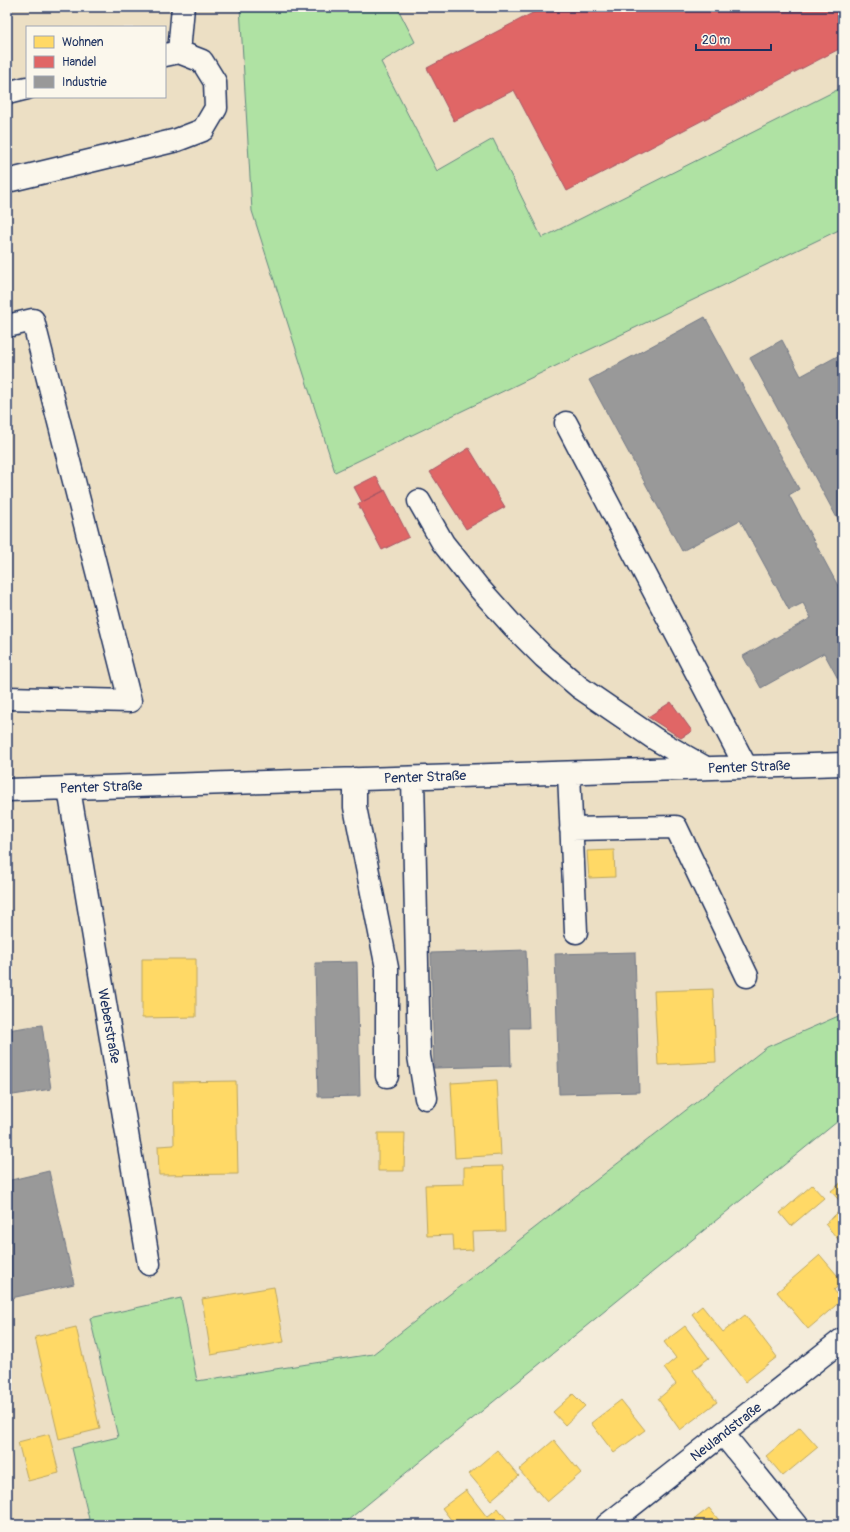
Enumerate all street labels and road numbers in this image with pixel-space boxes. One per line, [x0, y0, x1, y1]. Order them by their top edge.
street label: Penter Straße [707, 757, 791, 777]
street label: Penter Straße [383, 767, 467, 787]
street label: Penter Straße [59, 777, 143, 797]
street label: Weberstraße [94, 987, 124, 1065]
street label: Neulandstraße [687, 1399, 765, 1465]

